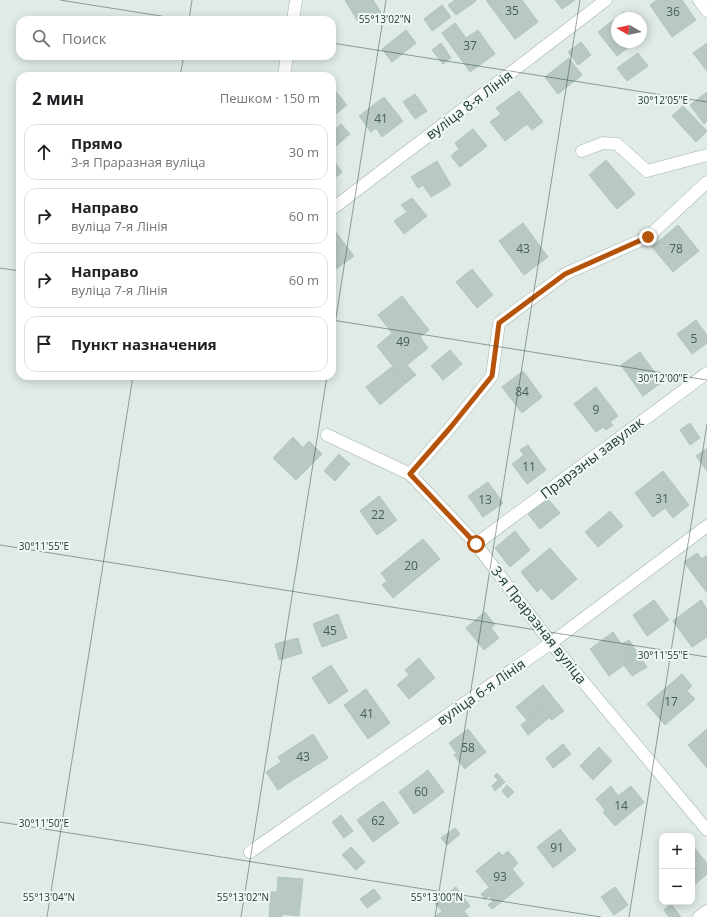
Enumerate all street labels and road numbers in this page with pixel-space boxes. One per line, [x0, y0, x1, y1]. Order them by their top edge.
street label: вуліца 8-я Лінія [421, 66, 516, 144]
street label: Прарэзны завулак [536, 412, 648, 503]
street label: 3-я Праразная вуліца [487, 562, 591, 688]
street label: вуліца 6-я Лінія [433, 654, 529, 729]

